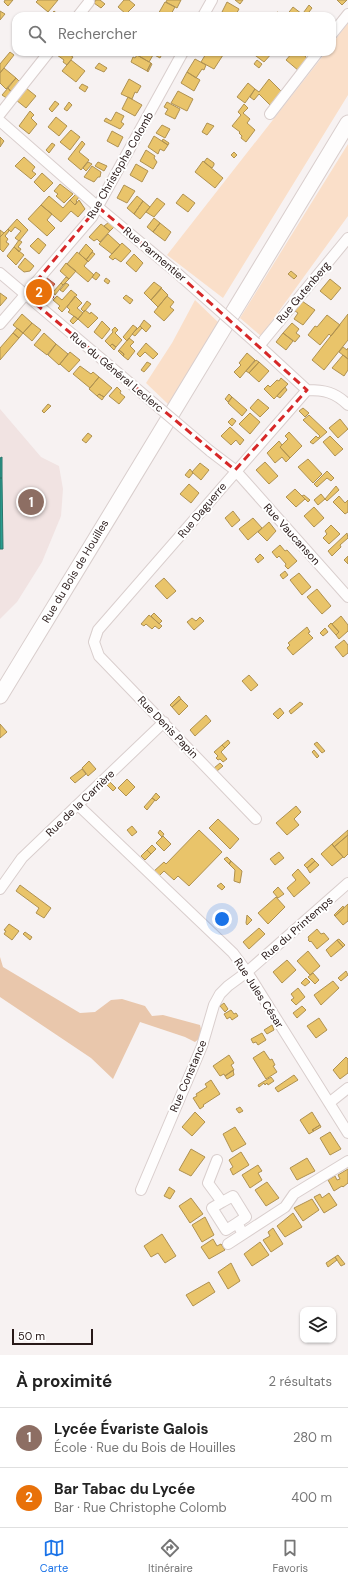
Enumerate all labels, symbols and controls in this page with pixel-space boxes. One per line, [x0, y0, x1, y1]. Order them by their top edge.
search box [12, 12, 336, 56]
icon: search [26, 23, 48, 45]
text: Rechercher [58, 24, 137, 44]
street label: Rue Christophe Colomb [84, 109, 156, 221]
street label: Rue Parmentier [121, 224, 189, 284]
street label: Rue Gutenberg [273, 258, 333, 326]
pin: 2 [26, 277, 52, 307]
street label: Rue du Général Leclerc [67, 329, 167, 415]
street label: Rue Daguerre [175, 479, 229, 541]
pin: 1 [18, 487, 44, 517]
street label: Rue Vaucanson [261, 500, 323, 568]
street label: Rue du Bois de Houilles [39, 517, 111, 625]
street label: Rue Denis Papin [135, 693, 201, 761]
street label: Rue de la Carrière [43, 767, 117, 839]
street label: Rue du Printemps [258, 893, 336, 963]
your location [212, 909, 232, 929]
street label: Rue Jules César [231, 955, 287, 1031]
street label: Rue Constance [166, 1038, 210, 1114]
map controls [300, 1307, 336, 1343]
button: layers [300, 1307, 336, 1343]
scale bar [12, 1327, 93, 1346]
text: 50 m [18, 1329, 45, 1343]
text: À proximité [16, 1370, 112, 1392]
text: 2 résultats [269, 1373, 332, 1390]
text: Lycée Évariste Galois [54, 1419, 209, 1439]
text: 1 [27, 1429, 31, 1446]
text: 280 m [293, 1429, 332, 1446]
text: École · Rue du Bois de Houilles [54, 1439, 236, 1456]
text: Bar Tabac du Lycée [54, 1479, 195, 1499]
text: 2 [25, 1489, 33, 1506]
text: 400 m [291, 1489, 332, 1506]
text: Bar · Rue Christophe Colomb [54, 1499, 227, 1516]
tab: Carte [40, 1537, 68, 1575]
tab: Itinéraire [148, 1537, 193, 1575]
tab: Favoris [273, 1537, 308, 1575]

